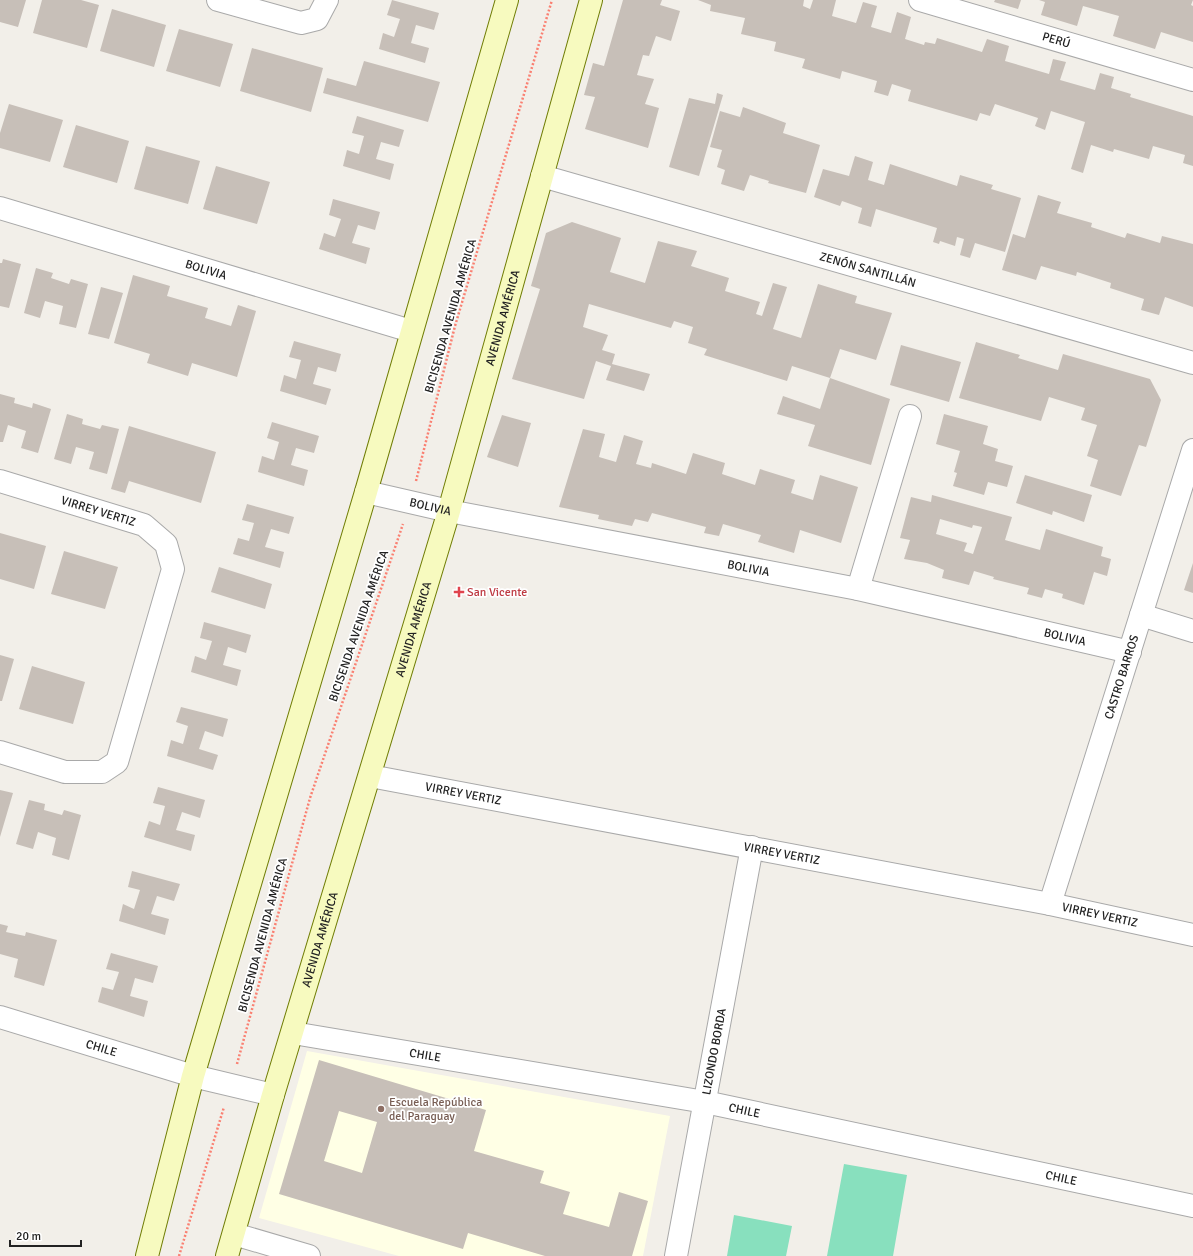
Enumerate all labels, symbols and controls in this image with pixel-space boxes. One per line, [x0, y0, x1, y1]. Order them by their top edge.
street label: PERÚ [1040, 29, 1072, 51]
street label: BICISENDA AVENIDA AMÉRICA [422, 237, 480, 395]
street label: ZENÓN SANTILLÁN [818, 249, 918, 291]
street label: BOLIVIA [183, 256, 229, 283]
street label: AVENIDA AMÉRICA [482, 267, 523, 367]
street label: VIRREY VERTIZ [59, 493, 138, 530]
street label: BOLIVIA [408, 495, 453, 519]
street label: BICISENDA AVENIDA AMÉRICA [326, 548, 392, 704]
street label: BOLIVIA [726, 557, 771, 580]
street label: AVENIDA AMÉRICA [392, 579, 435, 679]
place label: San Vicente [467, 585, 527, 600]
marker: San Vicente [454, 587, 464, 597]
street label: BOLIVIA [1043, 625, 1088, 649]
street label: CASTRO BARROS [1101, 633, 1142, 721]
street label: VIRREY VERTIZ [424, 779, 503, 808]
street label: VIRREY VERTIZ [742, 839, 821, 868]
street label: BICISENDA AVENIDA AMÉRICA [235, 855, 291, 1014]
street label: AVENIDA AMÉRICA [298, 889, 342, 989]
street label: VIRREY VERTIZ [1061, 899, 1140, 930]
street label: LIZONDO BORDA [699, 1006, 730, 1096]
street label: CHILE [84, 1036, 119, 1060]
street label: CHILE [408, 1045, 442, 1065]
place label: Escuela República del Paraguay [389, 1095, 482, 1124]
street label: CHILE [727, 1100, 762, 1121]
marker: Escuela República del Paraguay [376, 1104, 386, 1114]
street label: CHILE [1044, 1167, 1079, 1189]
scale bar [10, 1222, 81, 1248]
text: 20 m [16, 1229, 41, 1244]

